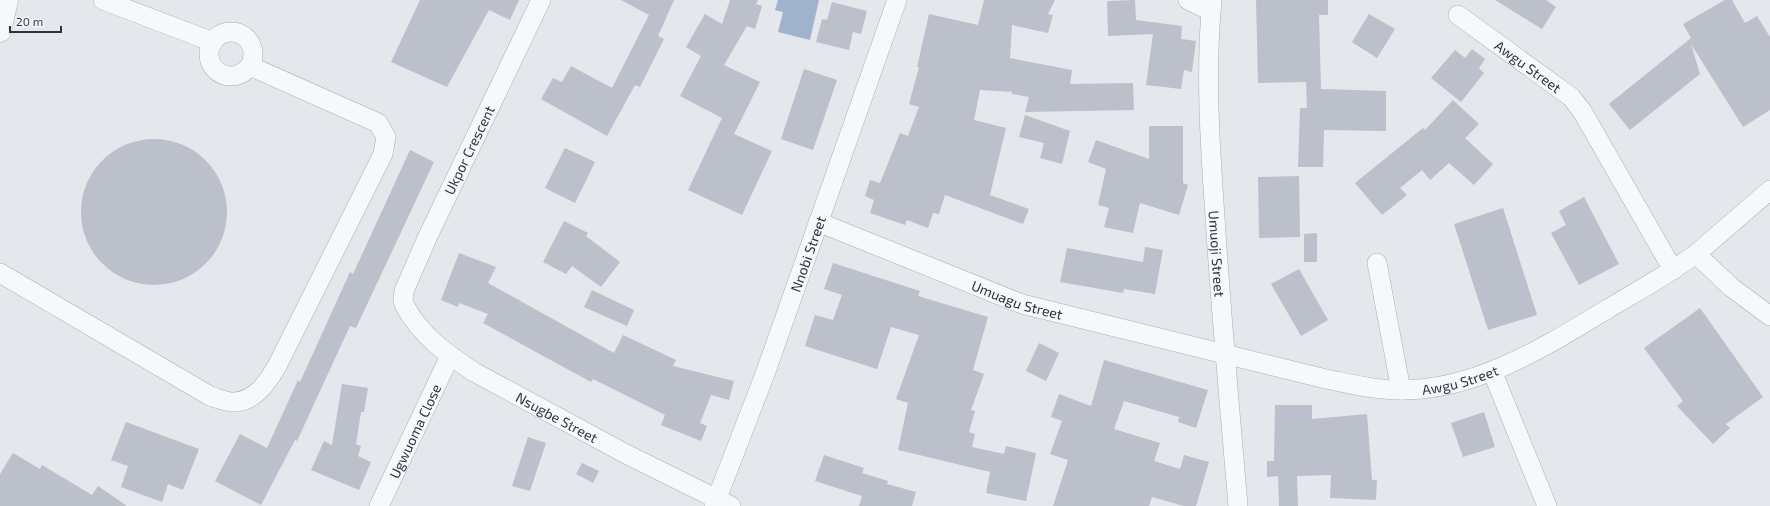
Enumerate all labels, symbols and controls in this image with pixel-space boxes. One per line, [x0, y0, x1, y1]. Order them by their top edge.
scale bar [10, 8, 61, 34]
text: 20 m [16, 14, 43, 28]
street label: Awgu Street [1492, 36, 1565, 96]
street label: Ukpor Crescent [440, 103, 498, 197]
street label: Umuoji Street [1206, 210, 1229, 297]
street label: Nnobi Street [786, 213, 829, 294]
street label: Umuagu Street [969, 276, 1065, 322]
street label: Awgu Street [1421, 361, 1500, 397]
street label: Ugwuoma Close [385, 381, 444, 481]
street label: Nsugbe Street [513, 388, 601, 446]

